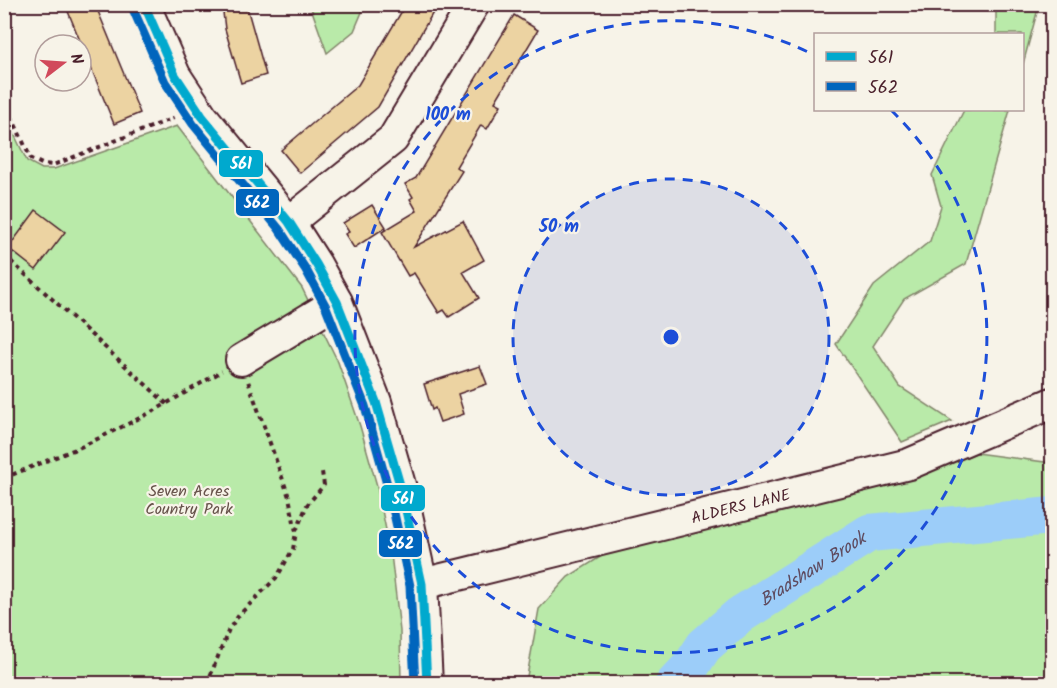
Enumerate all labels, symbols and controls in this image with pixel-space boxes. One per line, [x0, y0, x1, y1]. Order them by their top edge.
north arrow [33, 33, 93, 93]
legend [814, 33, 1024, 111]
text: 561 [868, 44, 893, 73]
text: N [62, 51, 89, 68]
text: 562 [868, 74, 898, 103]
text: 100 m [425, 101, 471, 130]
line badge: 561 [218, 149, 264, 178]
text: 561 [229, 152, 252, 177]
line badge: 562 [235, 188, 280, 217]
text: 562 [243, 191, 270, 216]
text: 50 m [538, 213, 579, 242]
centre of rings [661, 327, 681, 347]
park label: Seven Acres Country Park [145, 479, 233, 522]
street label: ALDERS LANE [689, 483, 794, 531]
line badge: 561 [380, 484, 426, 512]
text: 561 [391, 487, 414, 512]
water label: Bradshaw Brook [754, 524, 875, 615]
line badge: 562 [378, 529, 423, 558]
text: 562 [387, 532, 414, 557]

